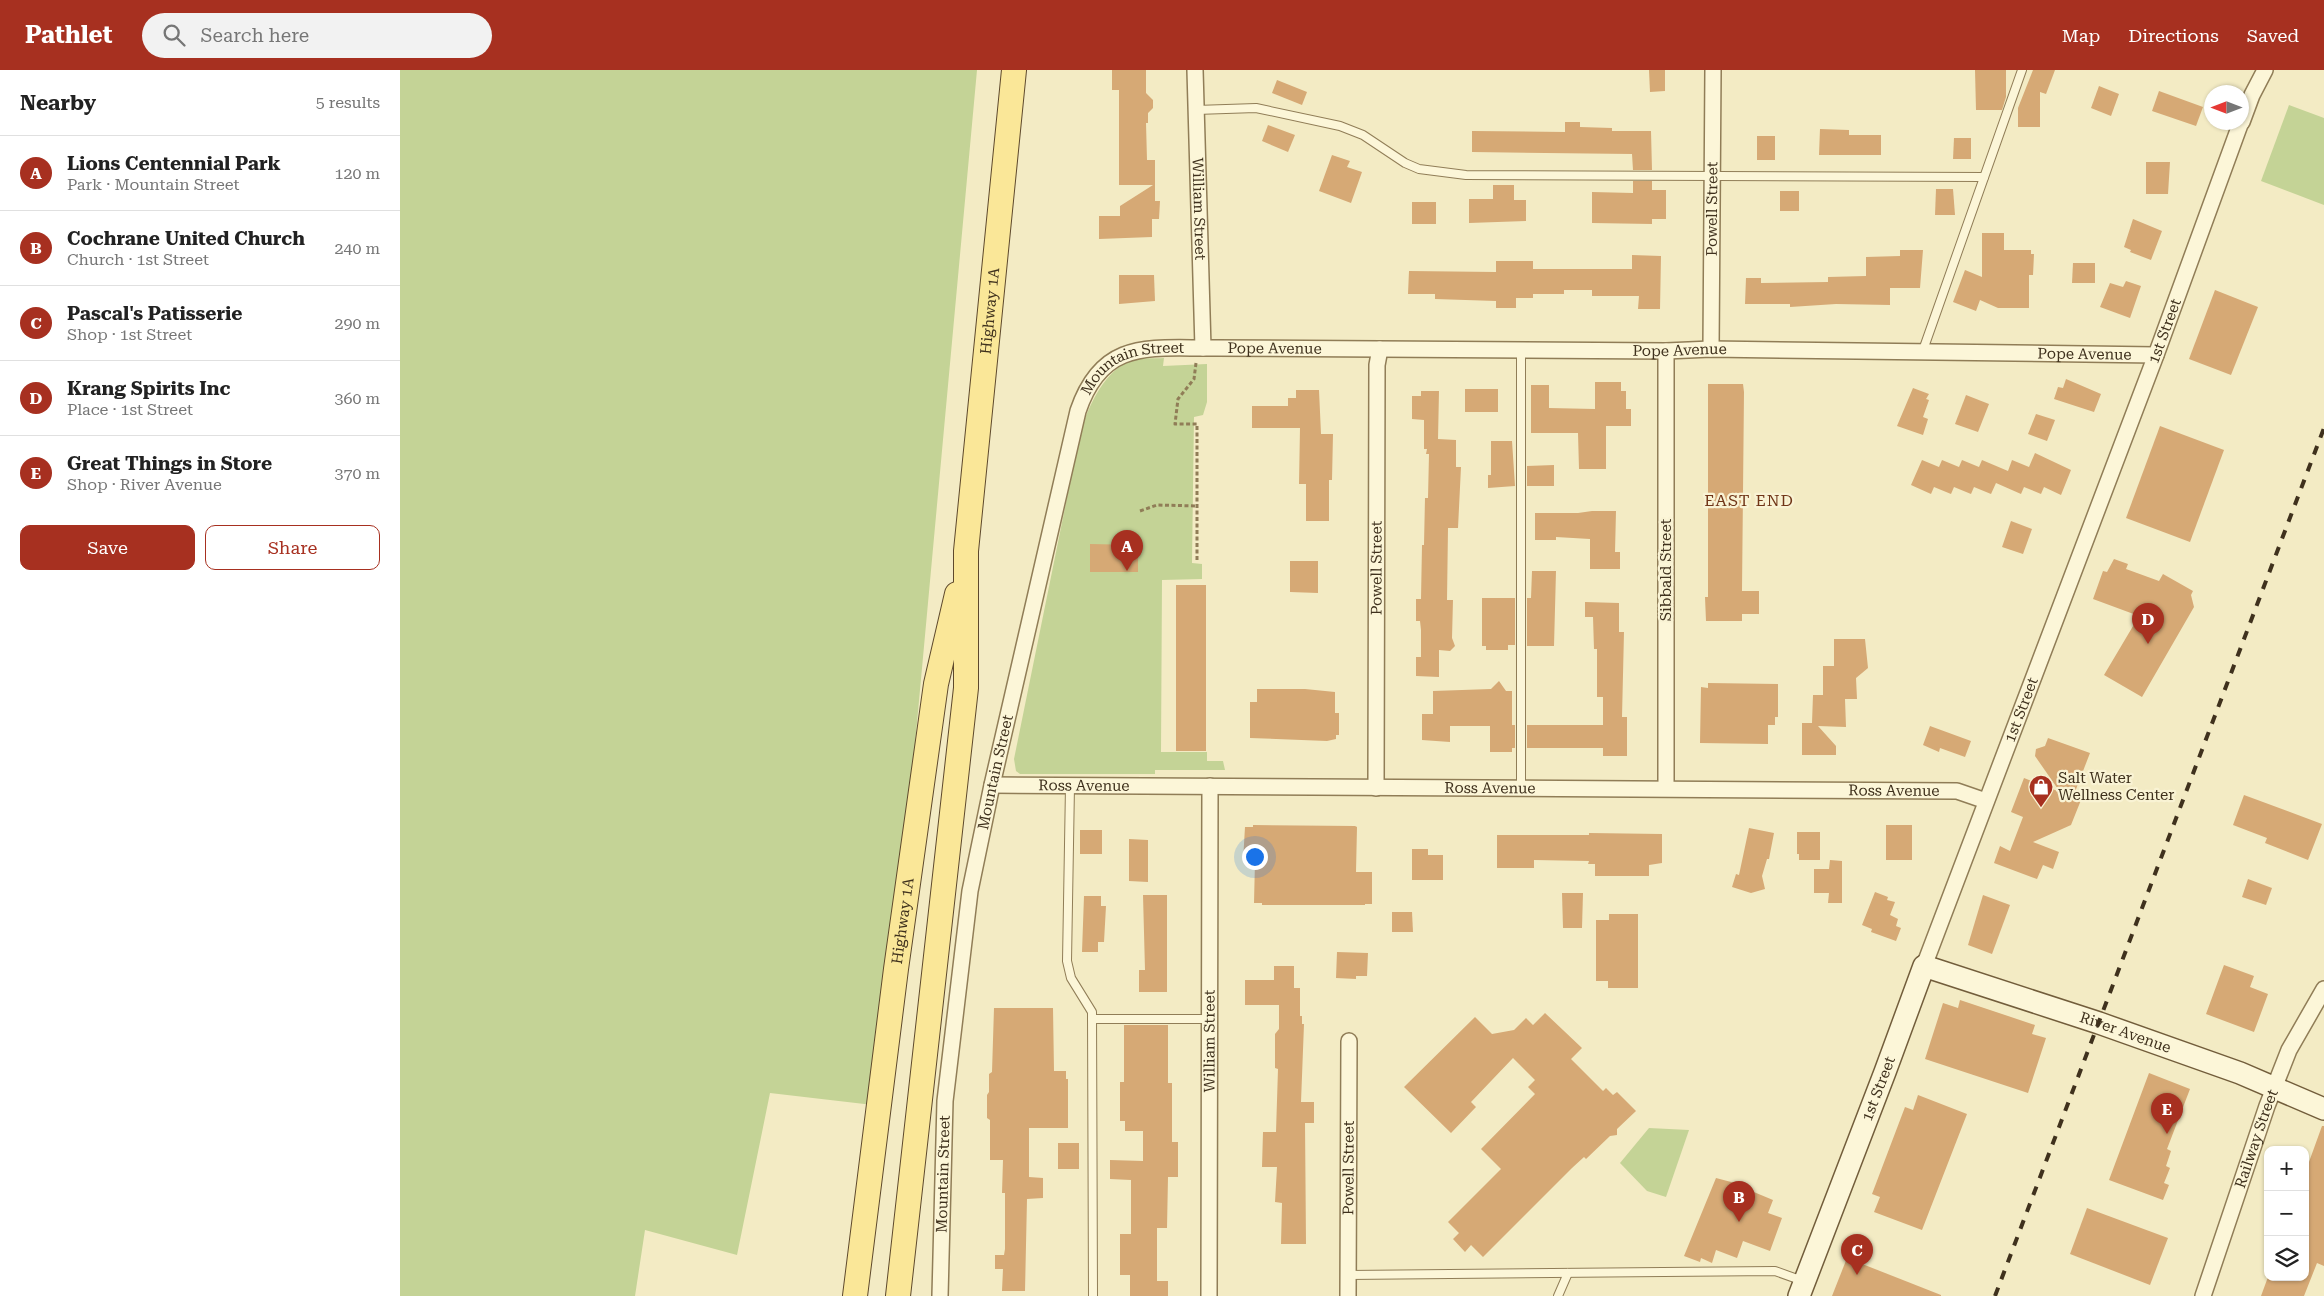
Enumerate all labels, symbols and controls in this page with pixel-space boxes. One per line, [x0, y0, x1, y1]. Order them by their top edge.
search box [142, 13, 492, 58]
text: Pathlet [25, 21, 112, 49]
icon: search [160, 21, 188, 49]
text: Search here [200, 24, 309, 47]
text: Map [2062, 25, 2100, 46]
text: Directions [2128, 25, 2219, 46]
text: Saved [2247, 25, 2299, 46]
north arrow [2204, 85, 2249, 130]
text: Nearby [20, 91, 96, 115]
text: 5 results [316, 93, 380, 112]
text: Lions Centennial Park [67, 152, 281, 175]
street label: William Street [1189, 157, 1209, 261]
street label: Powell Street [1703, 161, 1721, 256]
text: A [30, 164, 42, 183]
text: 120 m [334, 164, 380, 183]
text: Park · Mountain Street [67, 175, 240, 194]
text: Cochrane United Church [67, 227, 305, 250]
text: B [30, 239, 42, 258]
text: 240 m [334, 239, 380, 258]
text: Church · 1st Street [67, 250, 209, 269]
street label: Highway 1A [977, 266, 1003, 355]
street label: 1st Street [2145, 296, 2185, 366]
text: Pascal's Patisserie [67, 302, 243, 325]
text: C [30, 314, 42, 333]
text: 290 m [334, 314, 380, 333]
text: Shop · 1st Street [67, 325, 192, 344]
street label: Mountain Street [1077, 339, 1185, 398]
street label: Pope Avenue [1227, 339, 1322, 358]
street label: Pope Avenue [1632, 340, 1727, 360]
street label: Pope Avenue [2037, 344, 2132, 364]
text: Krang Spirits Inc [67, 377, 231, 400]
text: D [30, 389, 42, 408]
text: 360 m [334, 389, 380, 408]
text: Place · 1st Street [67, 400, 193, 419]
text: Great Things in Store [67, 452, 272, 475]
text: E [31, 464, 41, 483]
text: 370 m [334, 464, 380, 483]
text: Shop · River Avenue [67, 475, 222, 494]
district label: EAST END [1704, 491, 1794, 510]
street label: Sibbald Street [1657, 518, 1675, 621]
street label: Powell Street [1367, 520, 1386, 615]
button: Save [20, 525, 195, 570]
button: Share [205, 525, 380, 570]
pin: A [1111, 530, 1143, 571]
pin: D [2132, 603, 2164, 644]
street label: 1st Street [2001, 674, 2042, 745]
street label: Mountain Street [974, 713, 1017, 831]
place label: Salt Water Wellness Center [2058, 769, 2174, 804]
shop icon: Salt Water Wellness Center [2028, 774, 2054, 808]
street label: Ross Avenue [1038, 776, 1130, 795]
street label: Ross Avenue [1444, 779, 1536, 797]
street label: Ross Avenue [1848, 781, 1940, 800]
your location [1242, 844, 1268, 870]
street label: Highway 1A [888, 876, 918, 965]
street label: William Street [1200, 989, 1219, 1092]
street label: River Avenue [2077, 1008, 2174, 1057]
street label: 1st Street [1858, 1053, 1899, 1124]
street label: Railway Street [2231, 1086, 2282, 1191]
pin: E [2151, 1093, 2183, 1134]
street label: Mountain Street [933, 1115, 954, 1233]
street label: Powell Street [1339, 1120, 1358, 1215]
map controls [2264, 1146, 2309, 1281]
button: + [2264, 1146, 2309, 1191]
pin: B [1723, 1181, 1755, 1222]
button: − [2264, 1191, 2309, 1236]
pin: C [1841, 1234, 1873, 1275]
button: layers [2264, 1236, 2309, 1281]

